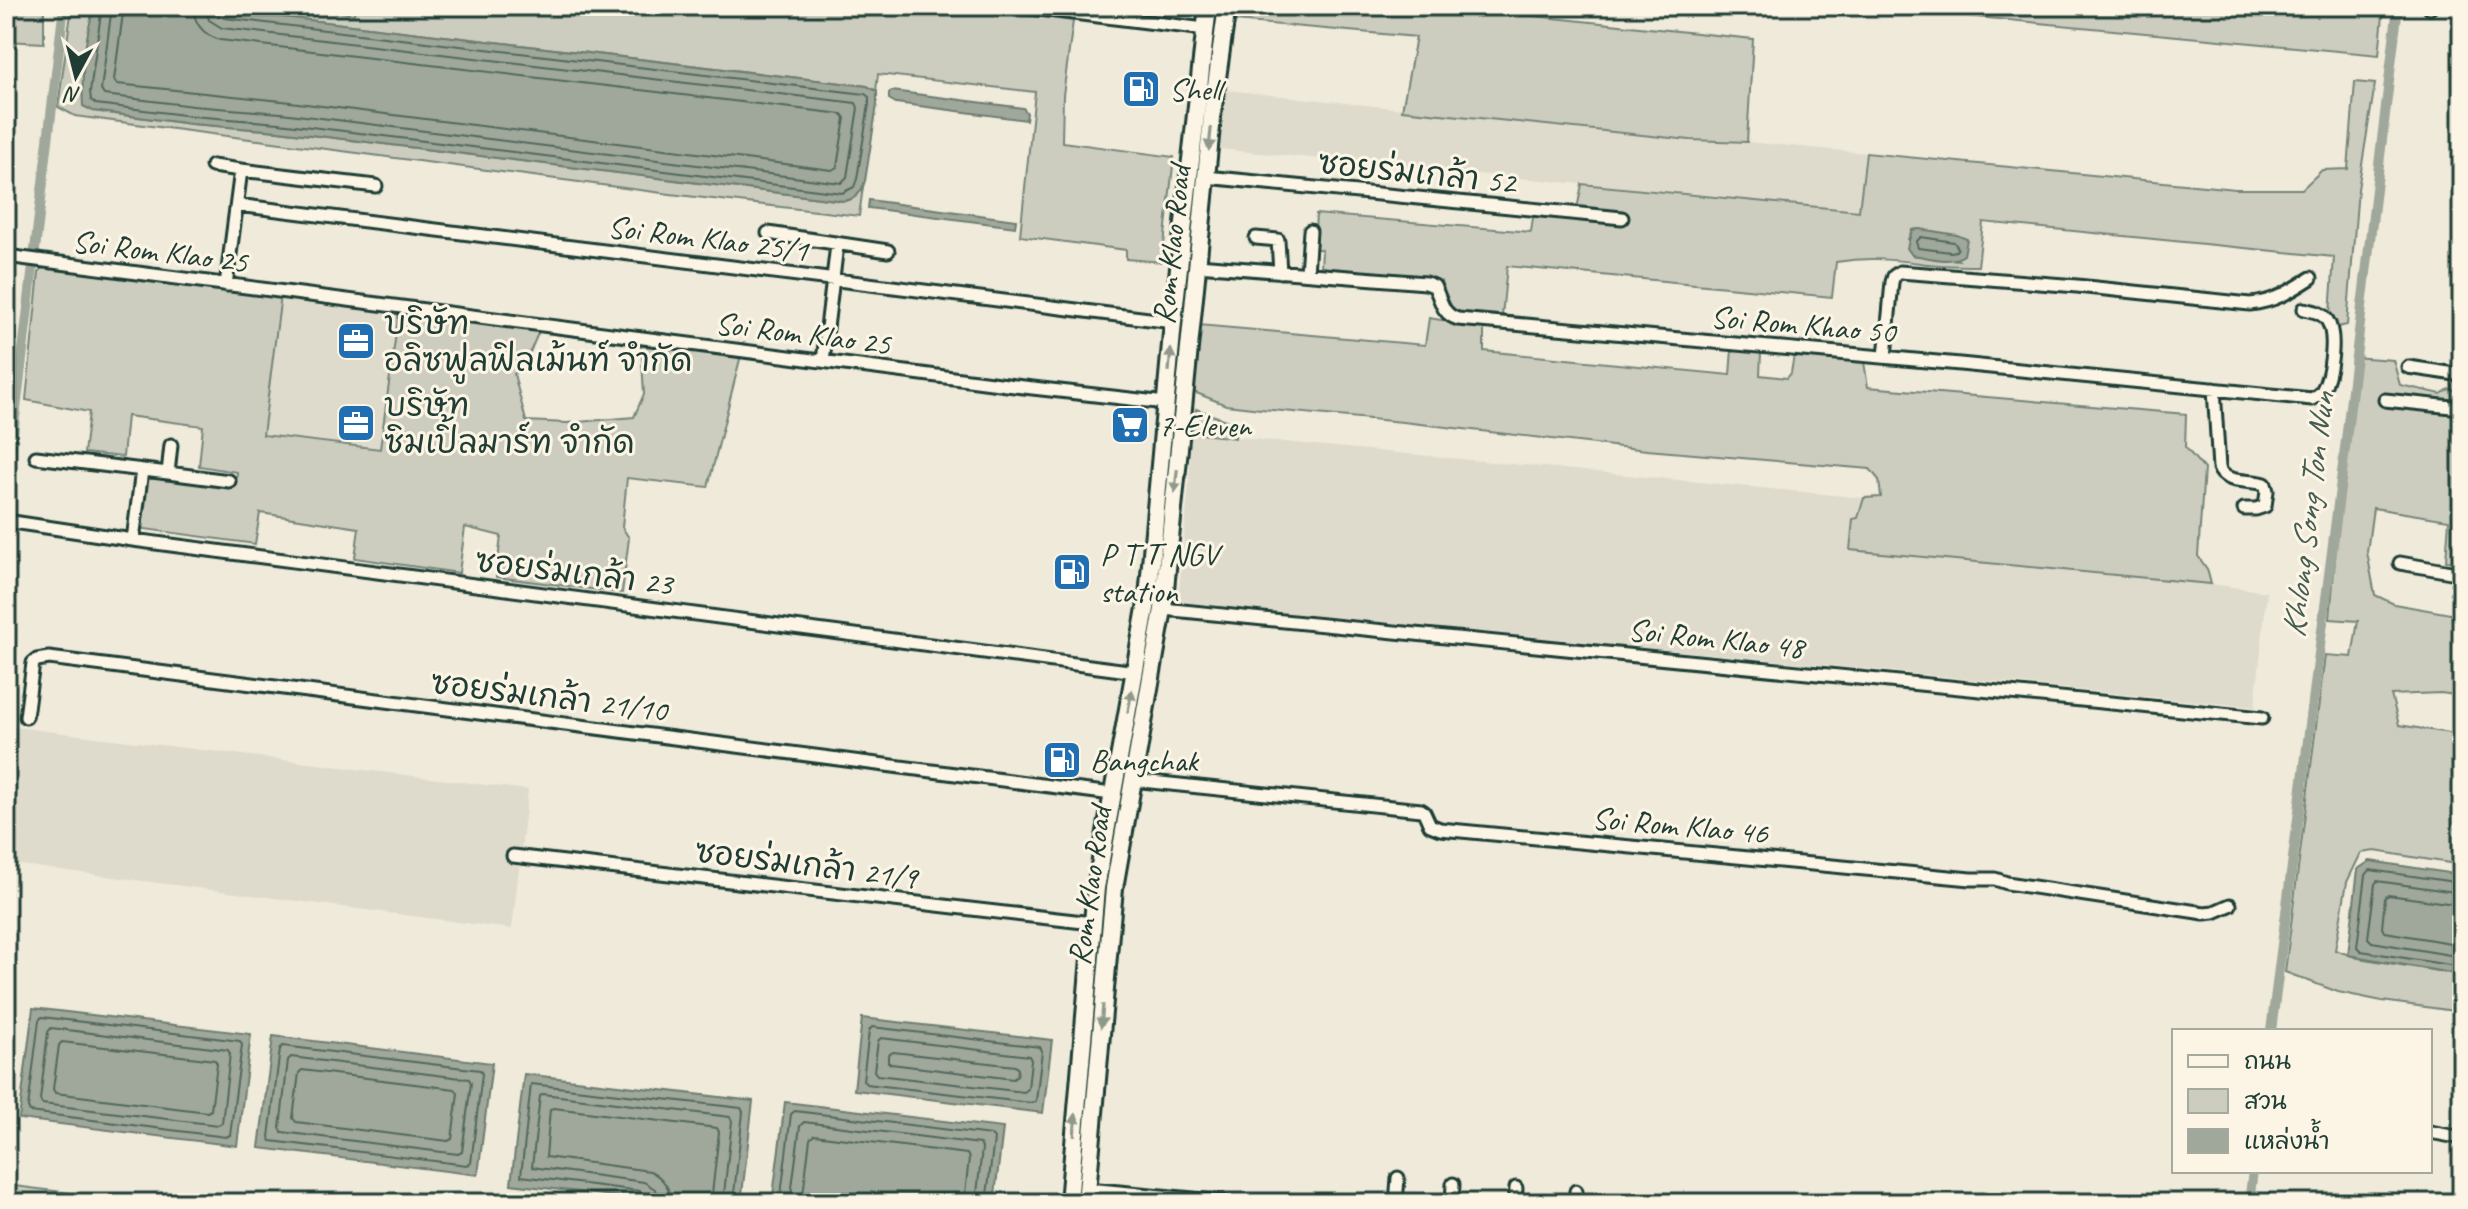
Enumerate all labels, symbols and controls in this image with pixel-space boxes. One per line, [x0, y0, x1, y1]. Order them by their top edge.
north arrow [36, 36, 116, 116]
fuel station icon: Shell [1120, 68, 1162, 110]
place label: Shell [1169, 69, 1227, 110]
text: N [62, 80, 82, 110]
one-way arrow [1203, 127, 1216, 152]
street label: ซอยร่มเกล้า 52 [1316, 141, 1520, 204]
street label: Rom Klao Road [1143, 159, 1201, 326]
street label: Soi Rom Klao 25/1 [606, 206, 812, 271]
street label: Soi Rom Klao 25 [70, 220, 251, 283]
street label: Soi Rom Khao 50 [1709, 296, 1900, 353]
street label: Soi Rom Klao 25 [713, 302, 894, 365]
place label: บริษัท อลิซฟูลฟิลเม้นท์ จำกัด [384, 303, 692, 384]
office icon: บริษัท อลิซฟูลฟิลเม้นท์ จำกัด [335, 320, 377, 362]
one-way arrow [1163, 347, 1176, 372]
place label: บริษัท ซิมเปิ้ลมาร์ท จำกัด [384, 385, 635, 463]
water label: Khlong Song Ton Nun [2271, 388, 2344, 640]
office icon: บริษัท ซิมเปิ้ลมาร์ท จำกัด [335, 402, 377, 444]
supermarket icon: 7-Eleven [1109, 404, 1151, 446]
place label: 7-Eleven [1158, 405, 1253, 446]
one-way arrow [1169, 469, 1182, 494]
place label: P T T NGV station [1100, 534, 1224, 612]
street label: ซอยร่มเกล้า 23 [473, 539, 678, 605]
fuel station icon: P T T NGV station [1051, 551, 1093, 593]
street label: Soi Rom Klao 48 [1626, 609, 1808, 668]
street label: ซอยร่มเกล้า 21/10 [429, 661, 672, 732]
one-way arrow [1124, 689, 1137, 714]
fuel station icon: Bangchak [1041, 739, 1083, 781]
place label: Bangchak [1090, 740, 1200, 781]
street label: Soi Rom Klao 46 [1590, 797, 1771, 854]
street label: Rom Klao Road [1058, 800, 1121, 968]
street label: ซอยร่มเกล้า 21/9 [693, 830, 922, 899]
one-way arrow [1095, 1004, 1108, 1029]
legend [2172, 1029, 2432, 1173]
text: ถนน [2244, 1046, 2291, 1076]
text: สวน [2244, 1086, 2287, 1116]
one-way arrow [1069, 1112, 1082, 1137]
text: แหล่งน้ำ [2244, 1118, 2330, 1156]

